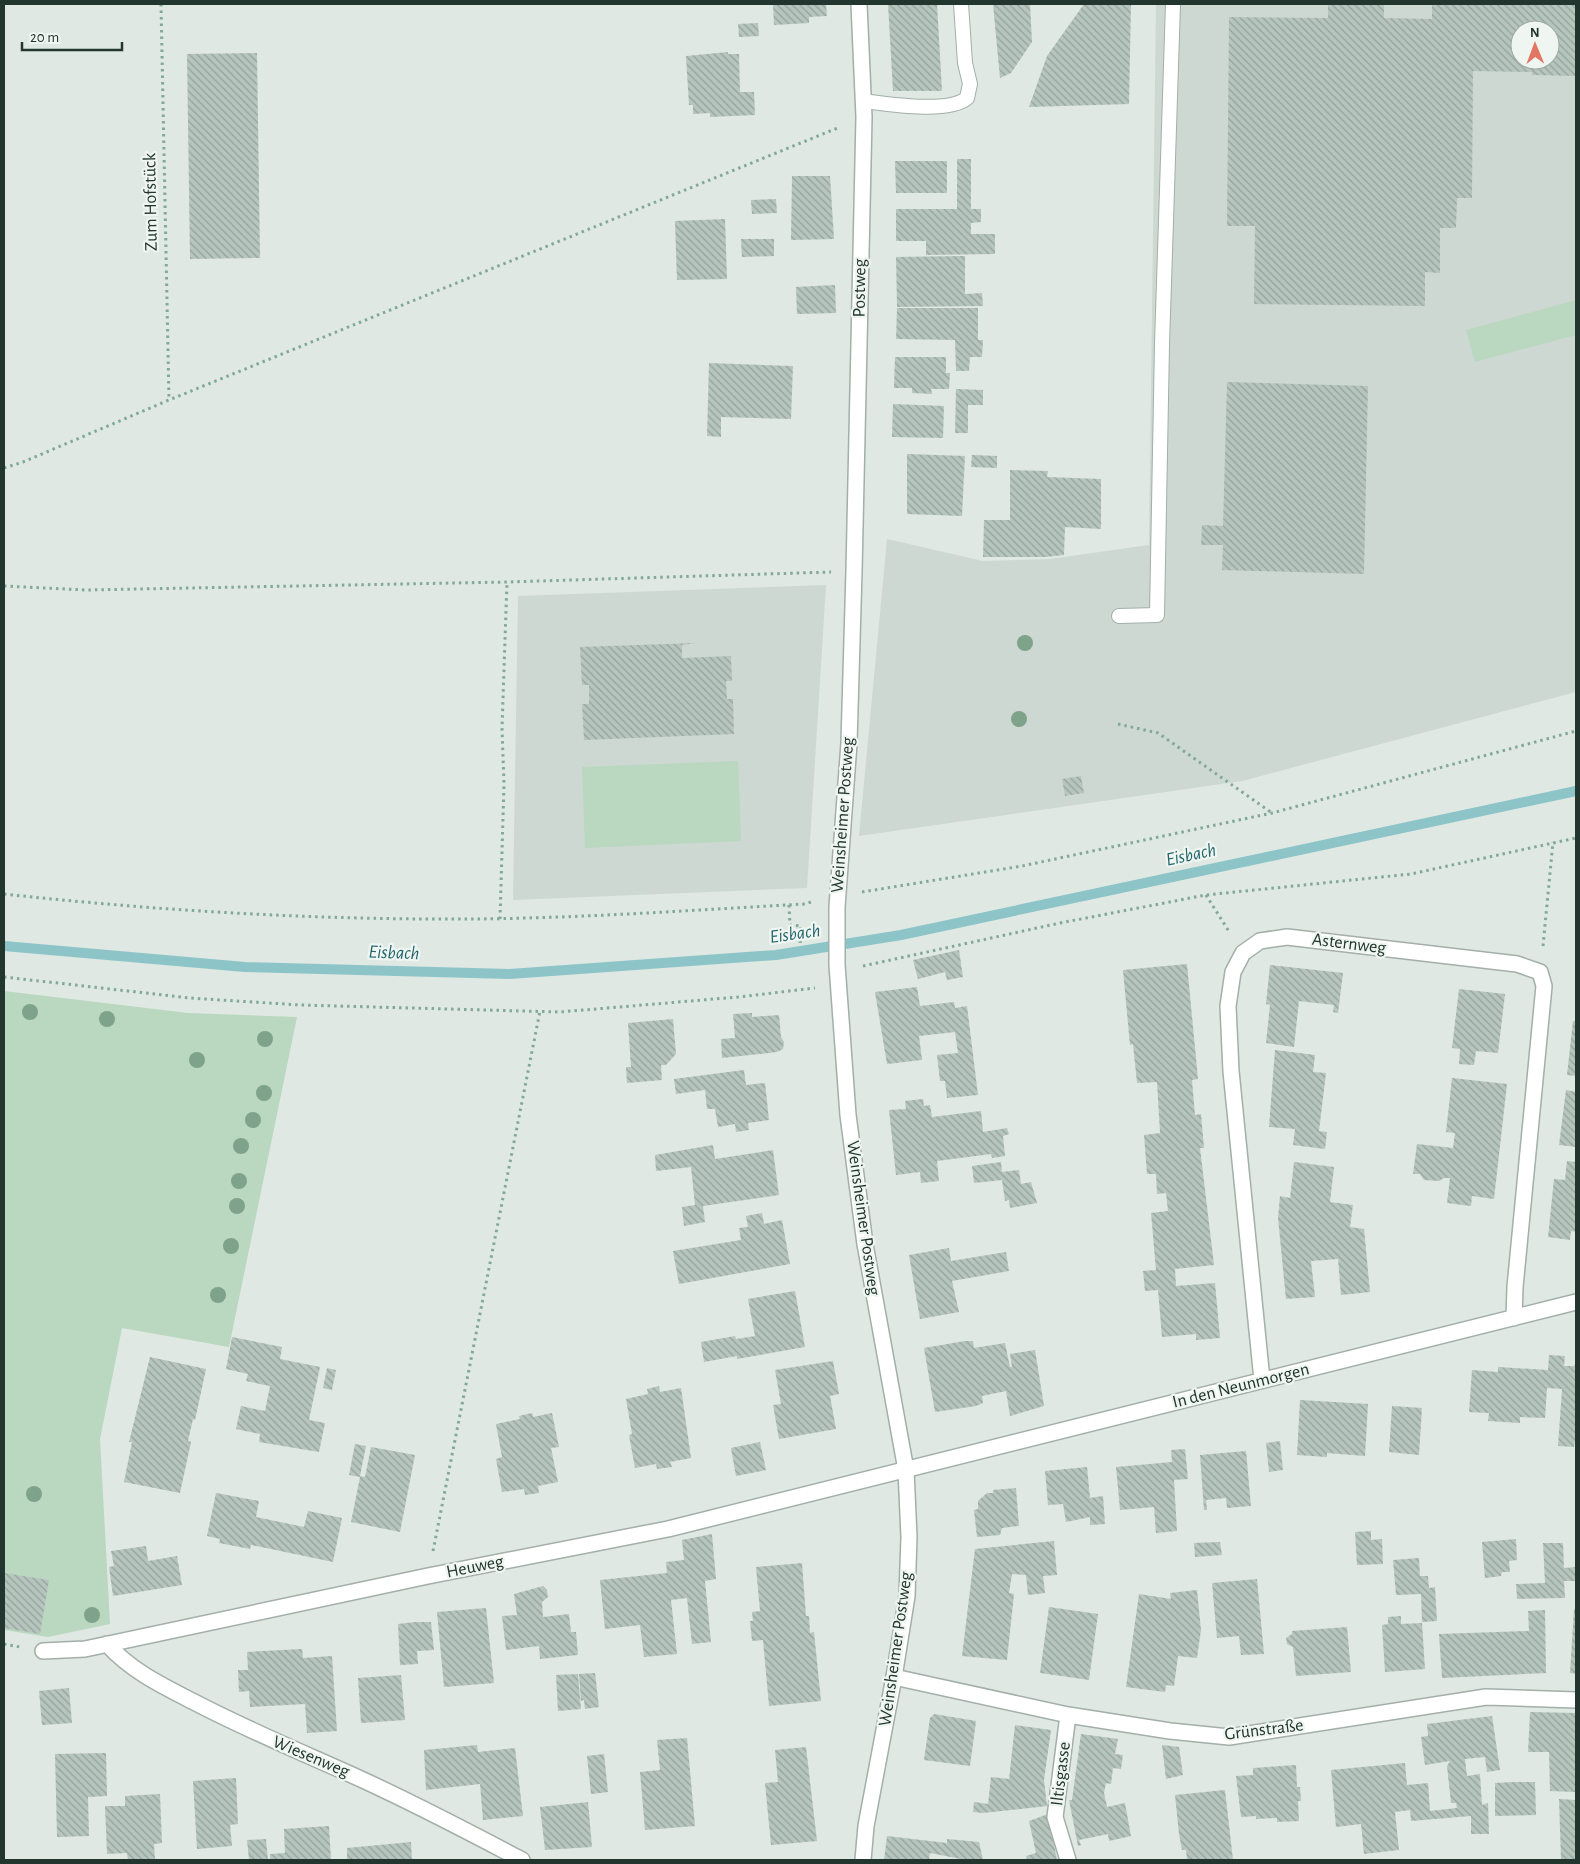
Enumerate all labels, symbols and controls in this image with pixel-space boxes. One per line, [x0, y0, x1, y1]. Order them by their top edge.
scale bar [22, 20, 122, 52]
north arrow [1510, 20, 1560, 70]
text: N [1530, 26, 1540, 40]
text: 20 m [30, 30, 59, 45]
street label: Zum Hofstück [141, 152, 161, 251]
street label: Postweg [850, 258, 870, 317]
street label: Weinsheimer Postweg [829, 736, 857, 893]
water label: Eisbach [1164, 840, 1218, 870]
water label: Eisbach [768, 921, 822, 947]
street label: Asternweg [1311, 931, 1387, 957]
water label: Eisbach [368, 943, 420, 963]
street label: Weinsheimer Postweg [843, 1140, 883, 1297]
street label: In den Neunmorgen [1171, 1360, 1311, 1412]
street label: Heuweg [445, 1553, 505, 1581]
street label: Weinsheimer Postweg [876, 1570, 916, 1727]
street label: Grünstraße [1224, 1716, 1304, 1744]
street label: Wiesenweg [270, 1733, 352, 1781]
street label: Iltisgasse [1048, 1741, 1074, 1807]

